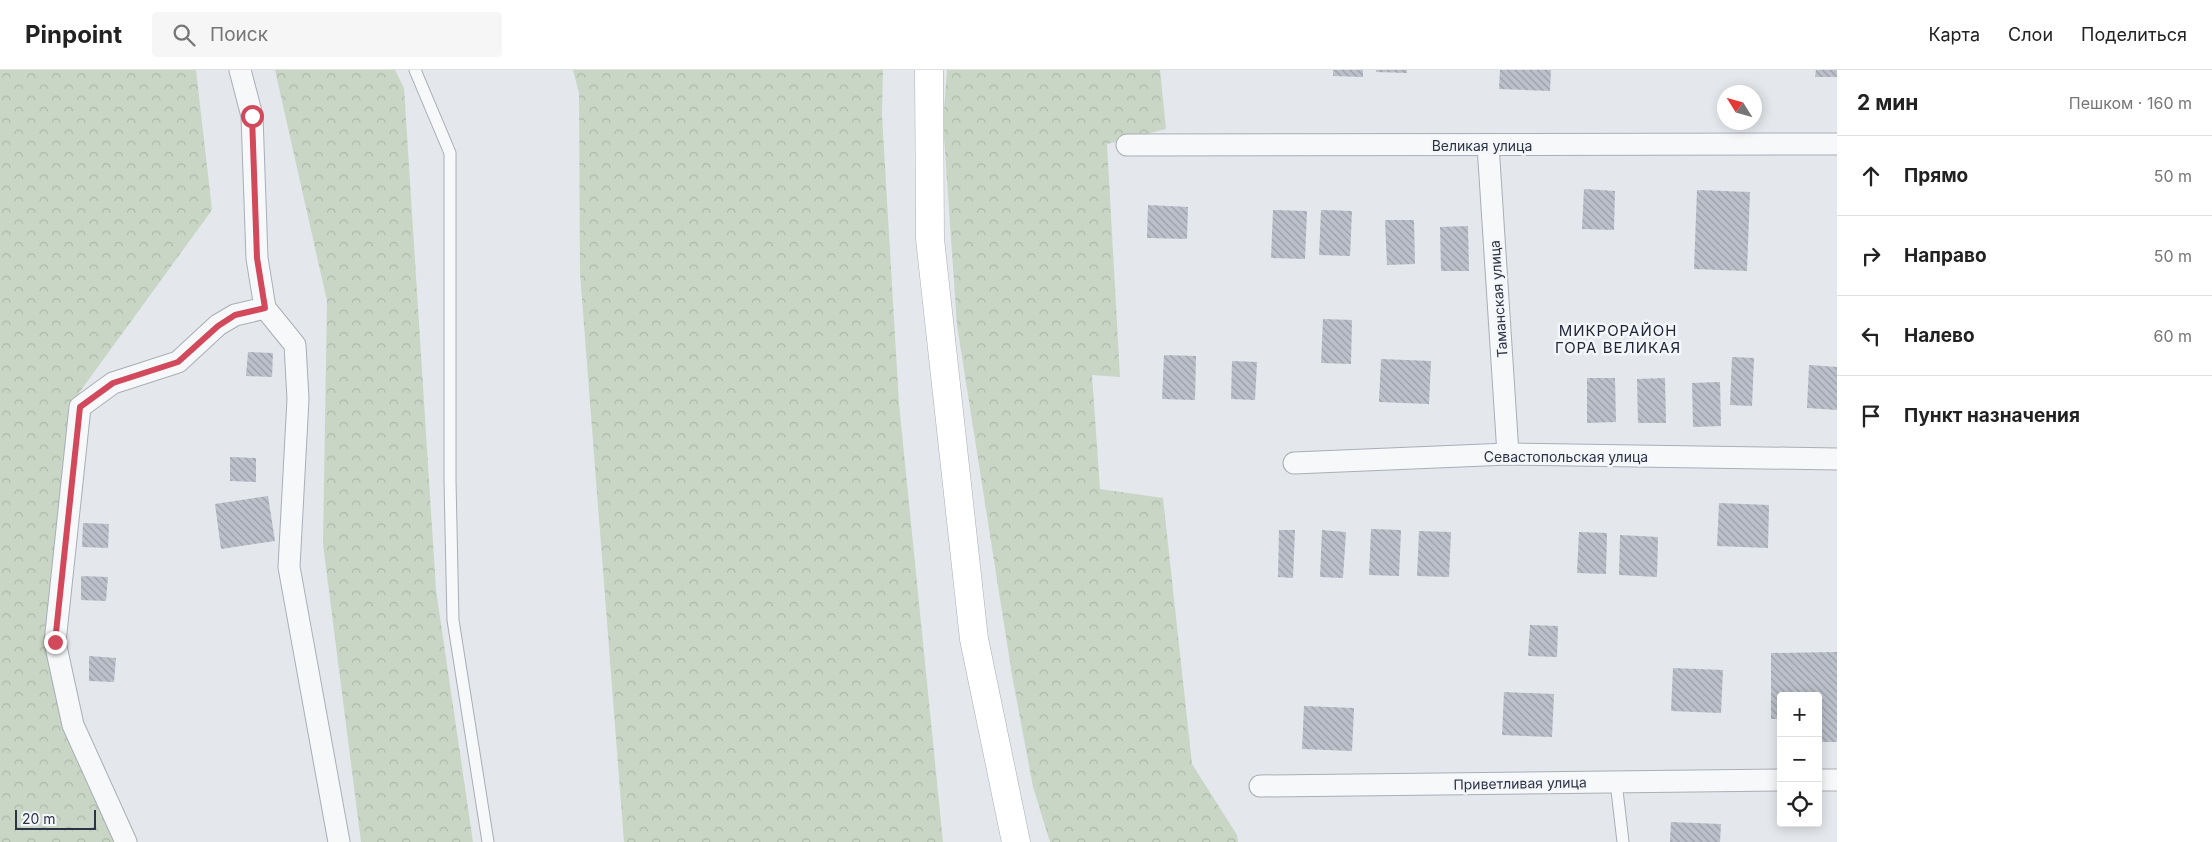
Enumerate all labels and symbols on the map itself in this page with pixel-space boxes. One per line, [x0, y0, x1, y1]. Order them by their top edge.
north arrow [1717, 85, 1762, 130]
route start [241, 105, 264, 128]
street label: Великая улица [1432, 137, 1532, 154]
street label: Таманская улица [1485, 240, 1511, 358]
district label: МИКРОРАЙОН ГОРА ВЕЛИКАЯ [1555, 321, 1681, 357]
street label: Севастопольская улица [1484, 448, 1648, 465]
route end [44, 631, 67, 654]
street label: Приветливая улица [1453, 773, 1587, 793]
scale bar [15, 807, 96, 830]

